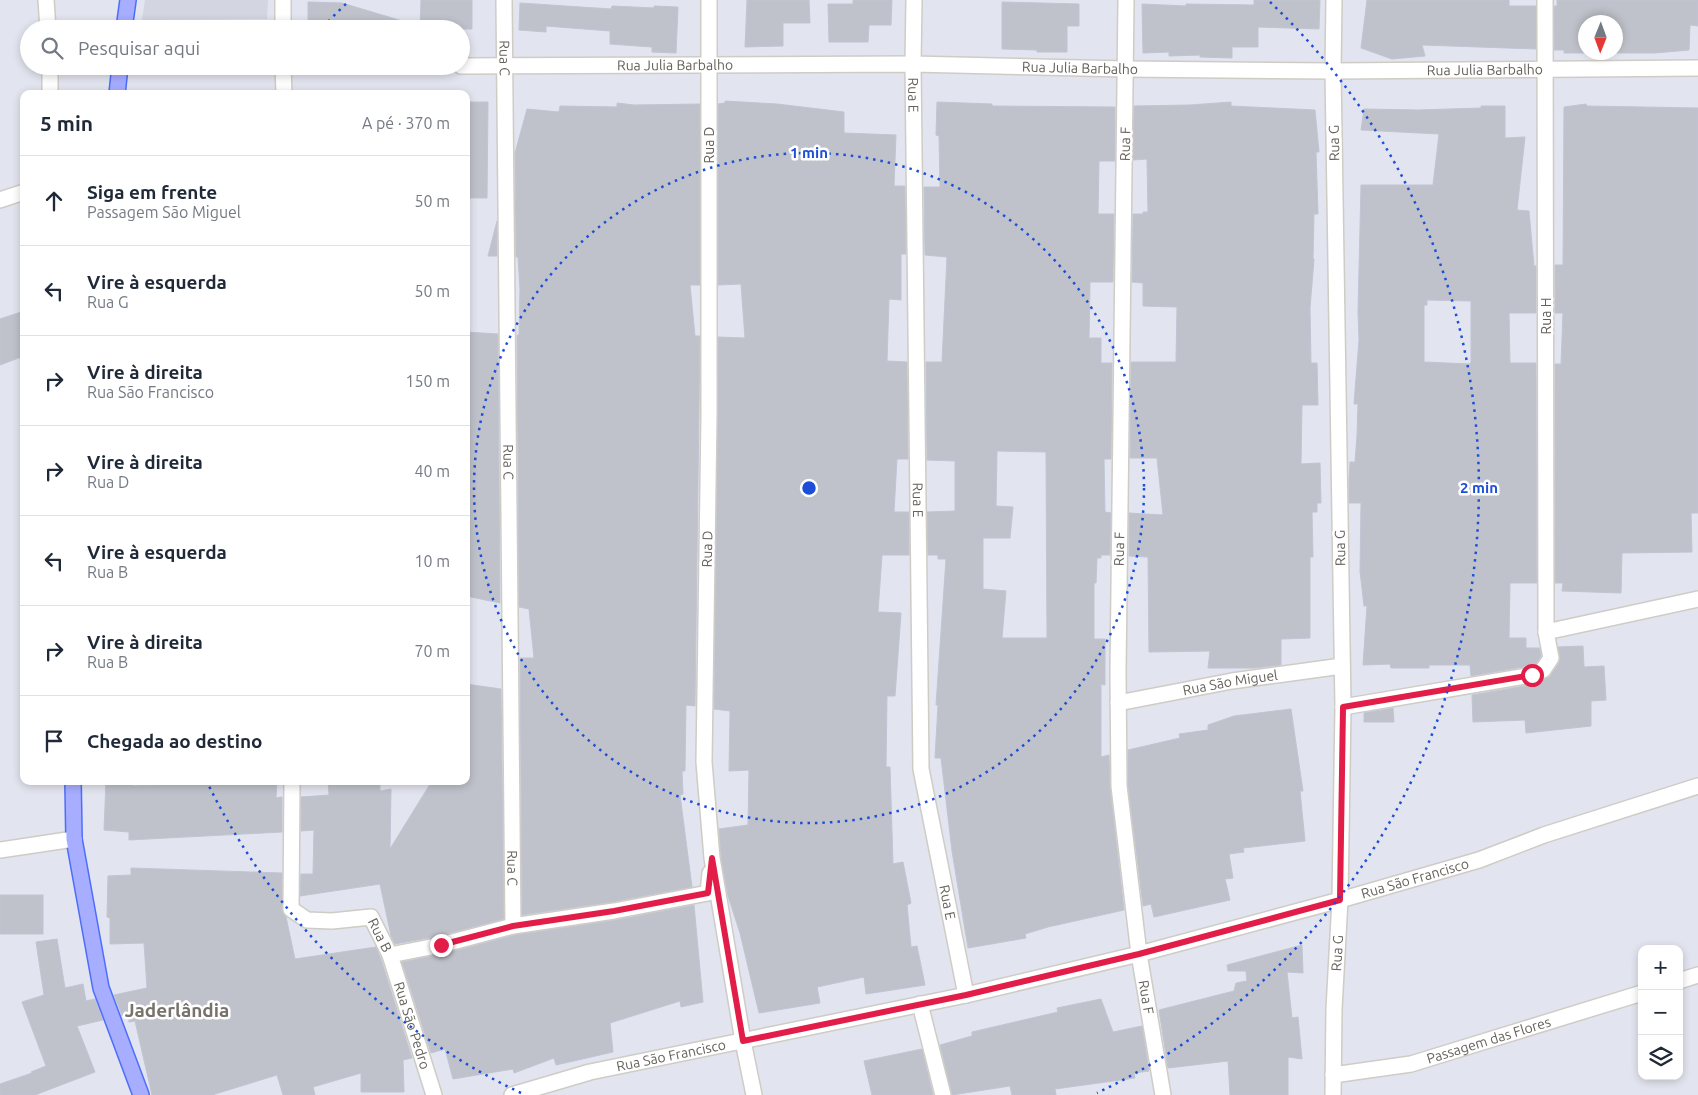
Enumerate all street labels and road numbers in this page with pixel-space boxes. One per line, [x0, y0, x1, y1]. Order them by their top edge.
street label: Rua C [496, 40, 513, 76]
street label: Rua Julia Barbalho [617, 57, 733, 73]
street label: Rua Julia Barbalho [1022, 59, 1138, 77]
street label: Rua Julia Barbalho [1427, 61, 1543, 78]
street label: Rua E [905, 77, 922, 113]
street label: Rua G [1326, 125, 1342, 161]
street label: Rua D [701, 126, 717, 164]
street label: Rua F [1117, 127, 1133, 161]
street label: Rua H [1538, 298, 1554, 334]
street label: Rua C [500, 444, 517, 480]
street label: Rua E [910, 482, 926, 518]
street label: Rua D [699, 530, 715, 568]
street label: Rua G [1332, 530, 1348, 566]
street label: Rua F [1111, 532, 1127, 566]
street label: Rua São Miguel [1181, 667, 1279, 698]
street label: Rua C [504, 850, 521, 886]
street label: Rua São Francisco [1359, 855, 1471, 902]
street label: Rua E [936, 884, 959, 921]
street label: Rua B [365, 916, 395, 955]
street label: Rua G [1328, 934, 1346, 972]
street label: Rua F [1136, 979, 1157, 1016]
street label: Rua São Pedro [391, 980, 433, 1071]
street label: Passagem das Flores [1425, 1014, 1553, 1067]
street label: Rua São Francisco [615, 1036, 727, 1074]

